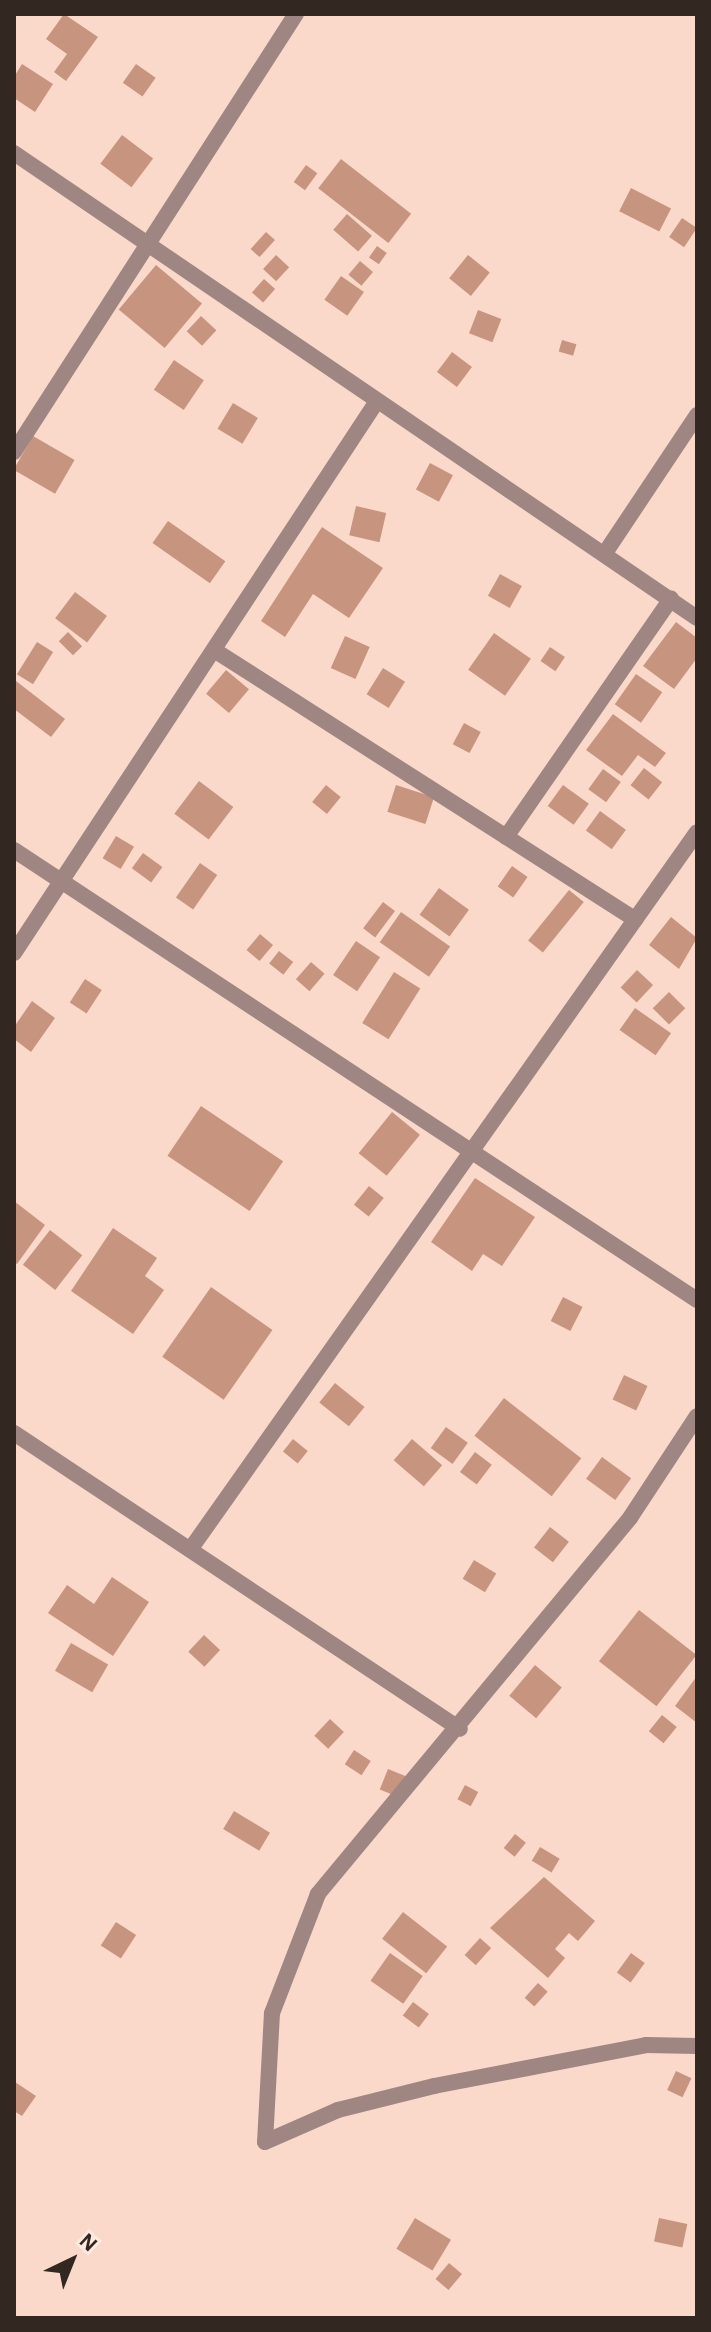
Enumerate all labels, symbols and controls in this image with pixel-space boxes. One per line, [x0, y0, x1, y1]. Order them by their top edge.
north arrow [32, 2220, 112, 2300]
text: N [75, 2229, 101, 2256]

